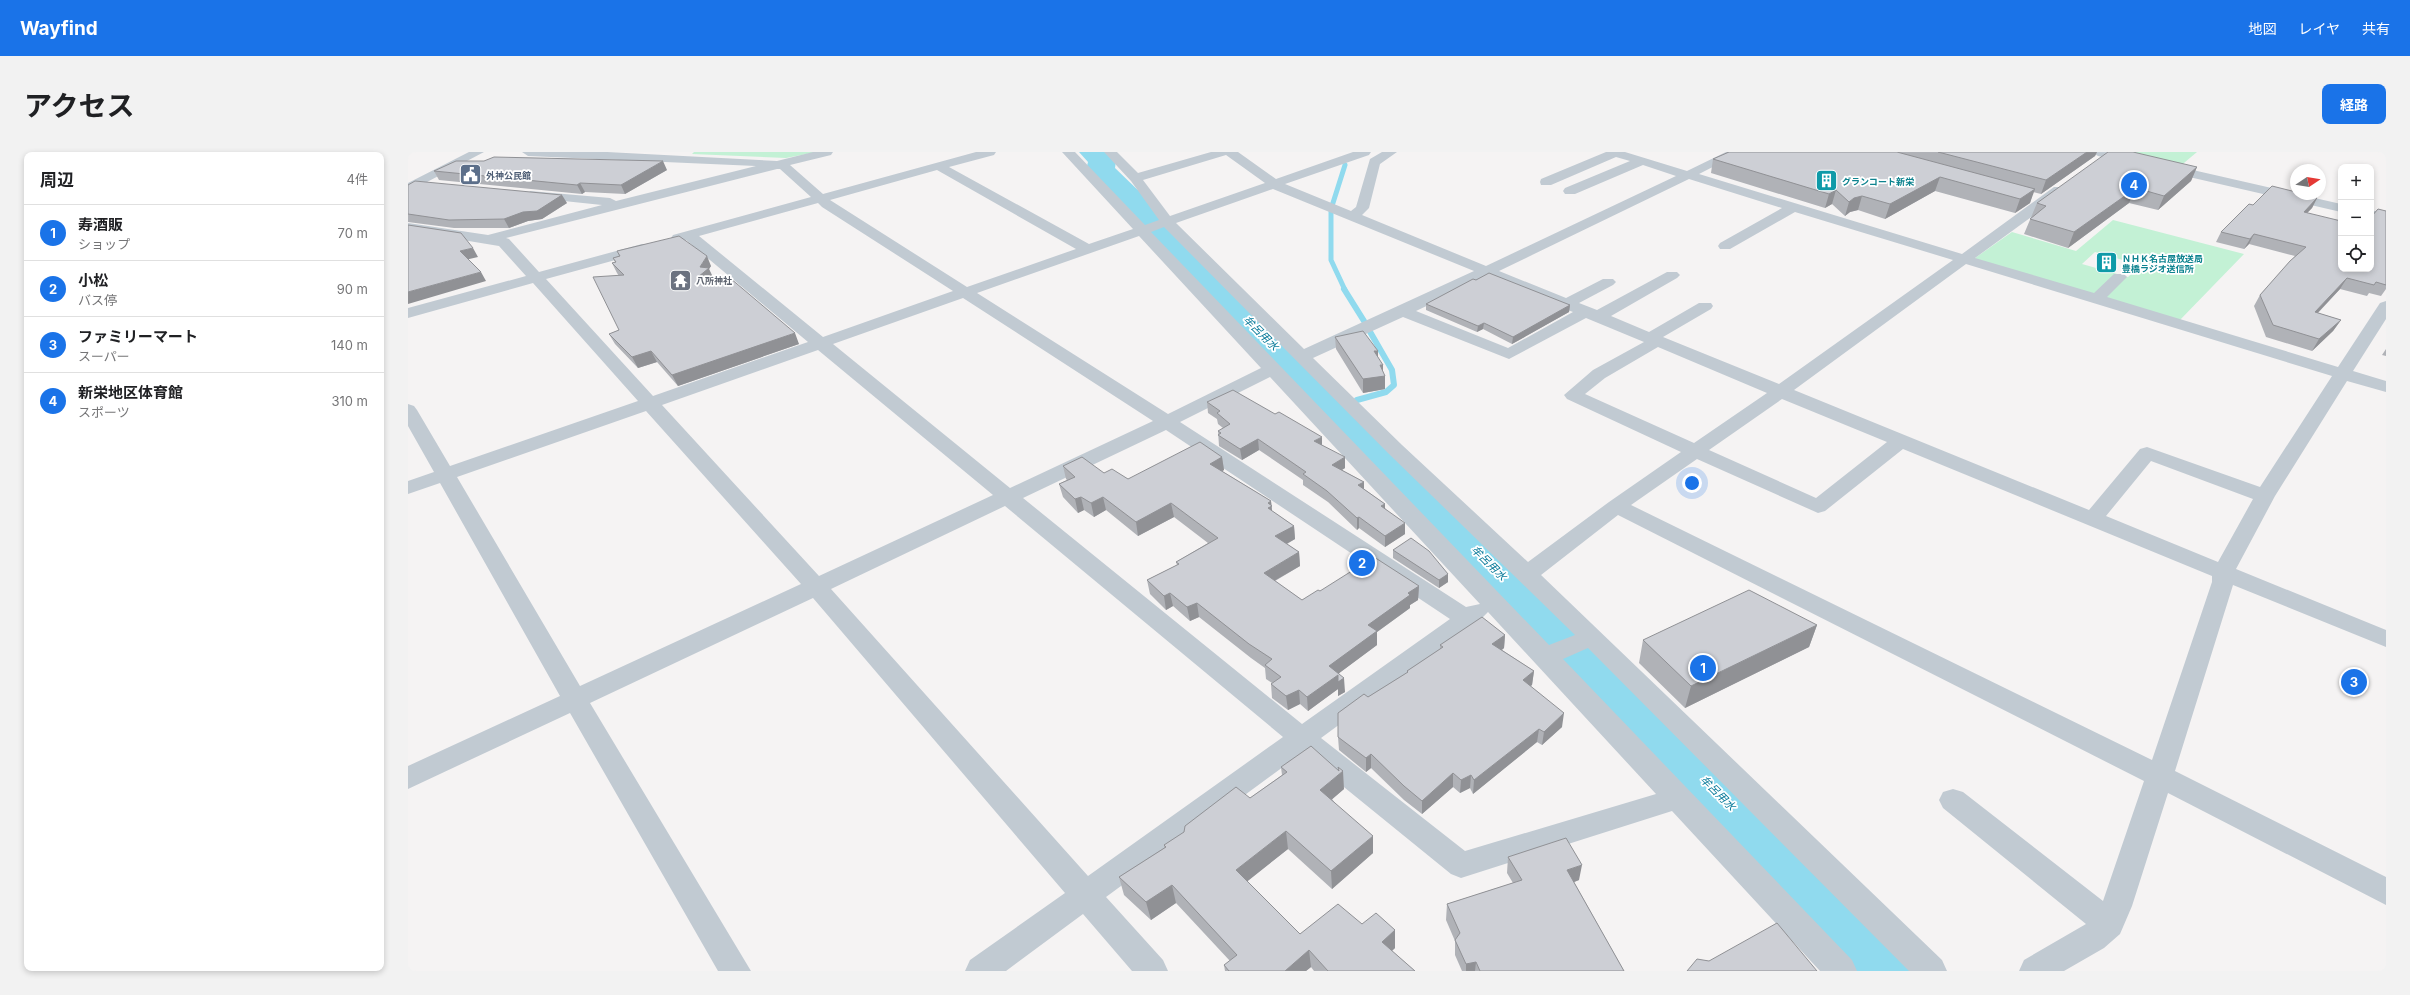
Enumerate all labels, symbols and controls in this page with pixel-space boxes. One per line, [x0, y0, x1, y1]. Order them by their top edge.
text: Wayfind [20, 17, 98, 40]
text: 地図 [2248, 20, 2276, 37]
text: レイヤ [2298, 20, 2340, 37]
text: 共有 [2362, 20, 2390, 37]
button: 経路 [2322, 84, 2386, 124]
text: アクセス [24, 89, 135, 123]
public building icon: 外神公民館 [458, 162, 484, 188]
north arrow [2290, 164, 2326, 200]
map controls [2338, 164, 2374, 272]
button: + [2338, 164, 2374, 200]
building icon: グランコート新栄 [1813, 168, 1839, 194]
text: 周辺 [40, 170, 74, 190]
place label: 外神公民館 [486, 170, 531, 181]
pin: 4 [2121, 170, 2147, 200]
text: 4件 [347, 171, 368, 187]
place label: グランコート新栄 [1842, 176, 1915, 187]
button: − [2338, 200, 2374, 236]
text: 寿酒販 [78, 215, 123, 234]
text: 1 [50, 225, 56, 241]
text: 70 m [338, 225, 368, 241]
text: ショップ [78, 236, 130, 252]
button: locate [2338, 236, 2374, 272]
building icon: ＮＨＫ名古屋放送局 豊橋ラジオ送信所 [2094, 250, 2120, 276]
place label: ＮＨＫ名古屋放送局 豊橋ラジオ送信所 [2122, 253, 2203, 274]
temple icon: 八所神社 [668, 267, 694, 293]
text: 小松 [78, 271, 108, 290]
place label: 八所神社 [696, 275, 732, 286]
text: 2 [49, 281, 57, 297]
text: 90 m [337, 281, 368, 297]
text: バス停 [78, 292, 117, 308]
water label: 牟呂用水 [1240, 312, 1282, 354]
text: ファミリーマート [78, 327, 198, 346]
text: 3 [49, 337, 57, 353]
text: 140 m [331, 337, 368, 353]
text: スーパー [78, 348, 130, 364]
text: 新栄地区体育館 [78, 383, 183, 402]
text: 4 [49, 393, 57, 409]
text: 310 m [331, 393, 368, 409]
text: スポーツ [78, 404, 130, 420]
your location [1682, 473, 1702, 493]
water label: 牟呂用水 [1468, 542, 1510, 584]
pin: 2 [1349, 548, 1375, 578]
pin: 1 [1690, 653, 1716, 683]
pin: 3 [2341, 667, 2367, 697]
water label: 牟呂用水 [1697, 772, 1739, 814]

